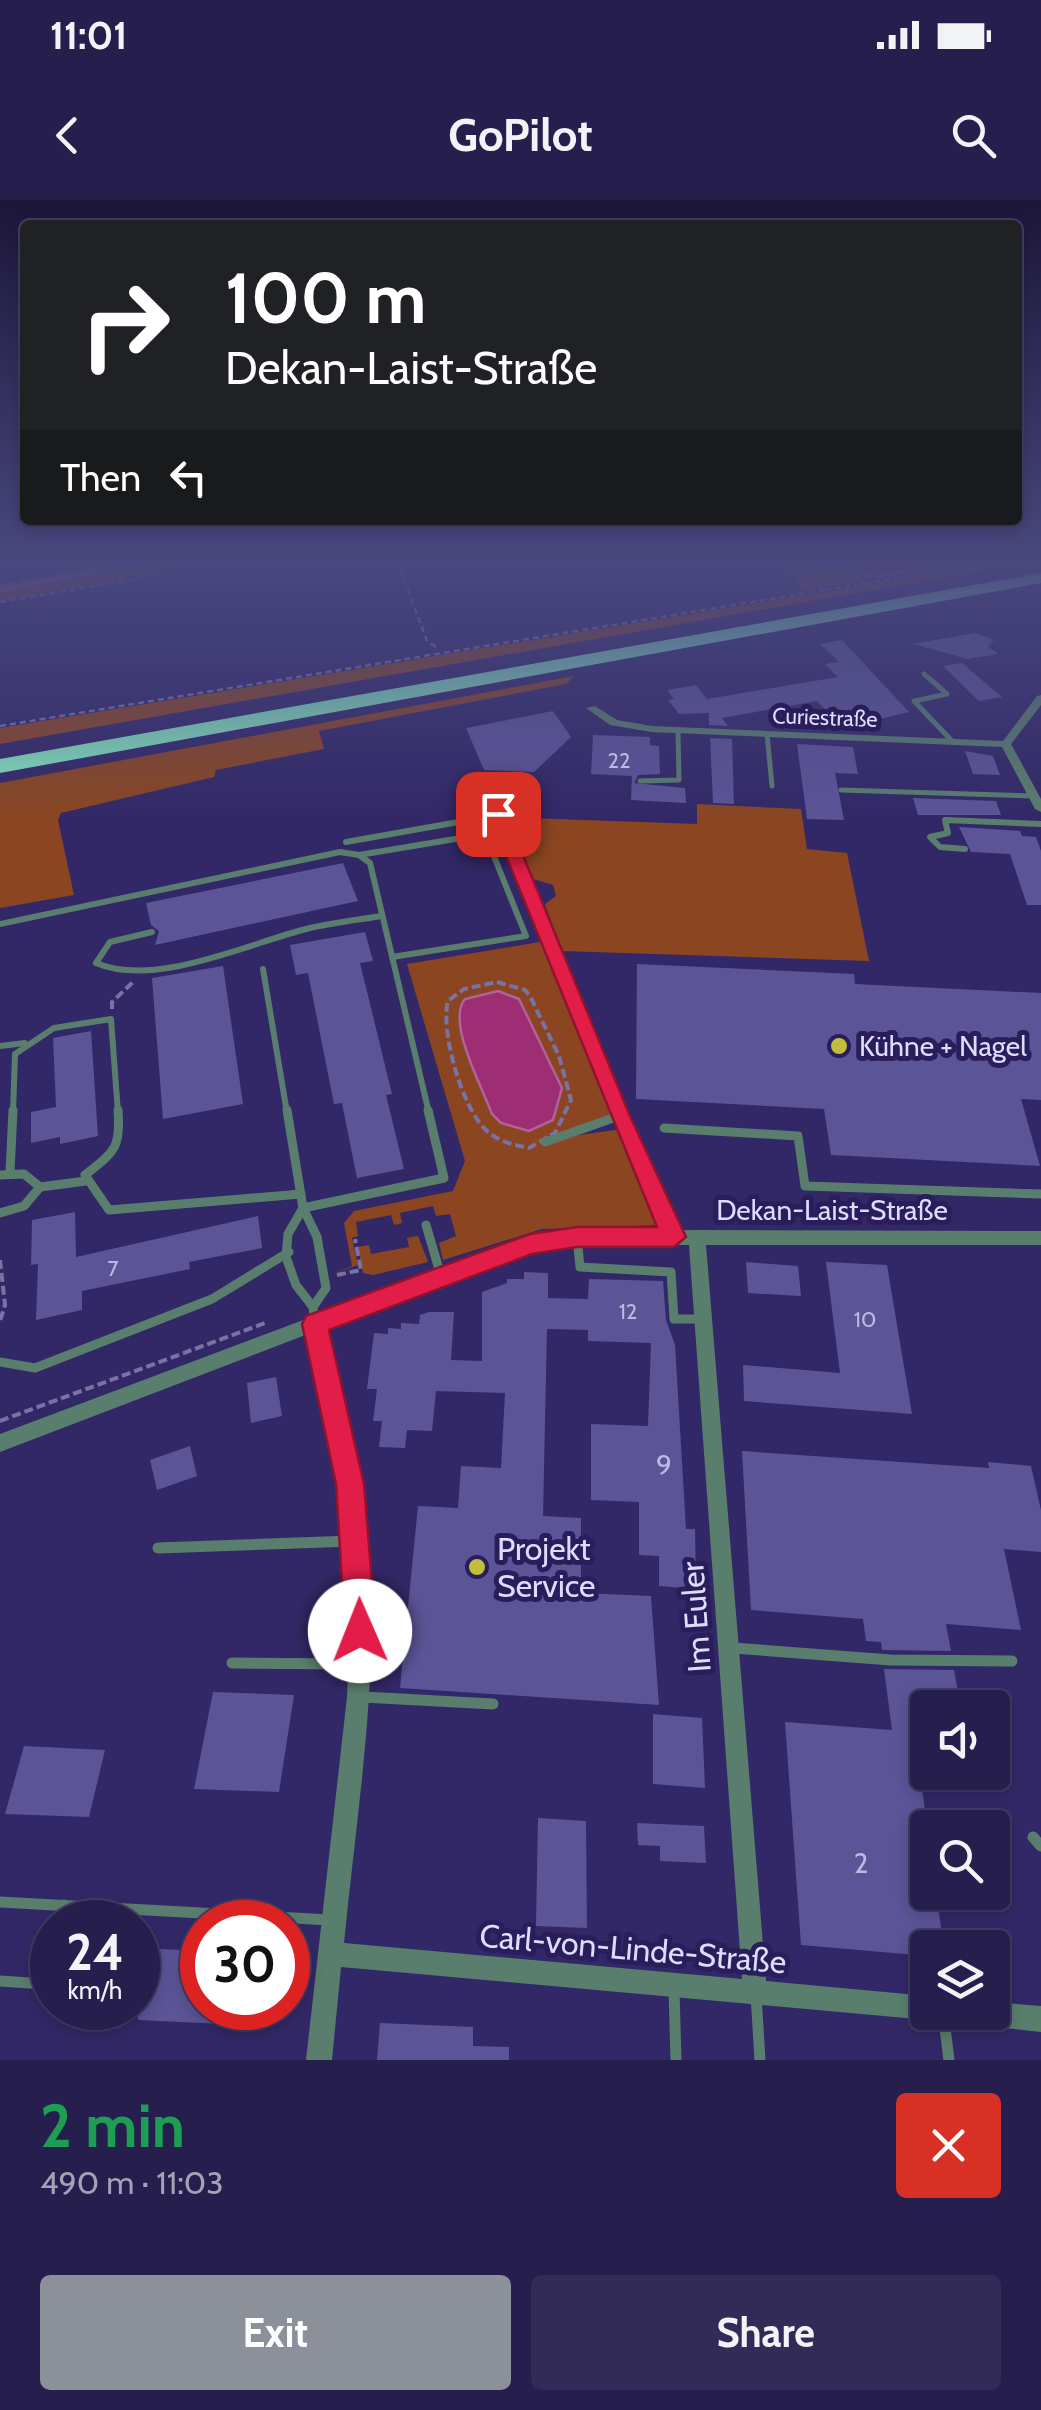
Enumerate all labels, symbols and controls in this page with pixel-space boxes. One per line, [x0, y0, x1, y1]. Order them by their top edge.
text: 11:01 [50, 12, 127, 59]
icon: back [40, 108, 95, 163]
text: GoPilot [448, 108, 593, 162]
icon: search [946, 108, 1001, 163]
text: 100 m [225, 255, 426, 341]
icon: right [60, 260, 190, 390]
text: Dekan-Laist-Straße [225, 341, 597, 395]
icon: left [161, 450, 216, 505]
text: Then [60, 454, 141, 501]
street label: Curiestraße [772, 702, 878, 733]
house number: 22 [607, 747, 631, 774]
pin [456, 772, 541, 857]
icon: arrive [471, 787, 526, 842]
place label: Kühne + Nagel [859, 1029, 1027, 1063]
marker: Kühne + Nagel [828, 1035, 850, 1057]
street label: Dekan-Laist-Straße [716, 1193, 948, 1227]
house number: 7 [107, 1255, 119, 1282]
house number: 12 [619, 1298, 637, 1325]
house number: 10 [854, 1306, 876, 1333]
house number: 9 [656, 1448, 672, 1482]
place label: Projekt Service [497, 1529, 595, 1605]
marker: Projekt Service [466, 1556, 488, 1578]
street label: Im Euler [672, 1559, 719, 1674]
position arrow [308, 1579, 412, 1683]
map controls [910, 1690, 1010, 2030]
button: sound [910, 1690, 1010, 1790]
button: search [910, 1810, 1010, 1910]
house number: 2 [854, 1846, 868, 1880]
speed limit sign: 30 [180, 1900, 310, 2030]
street label: Carl-von-Linde-Straße [478, 1916, 788, 1981]
text: 24 [66, 1922, 124, 1983]
button: layers [910, 1930, 1010, 2030]
text: km/h [68, 1975, 122, 2005]
text: 2 min [40, 2089, 185, 2162]
button: close [896, 2093, 1001, 2198]
text: 490 m · 11:03 [40, 2163, 223, 2202]
button: Exit [40, 2275, 511, 2390]
button: Share [531, 2275, 1001, 2390]

